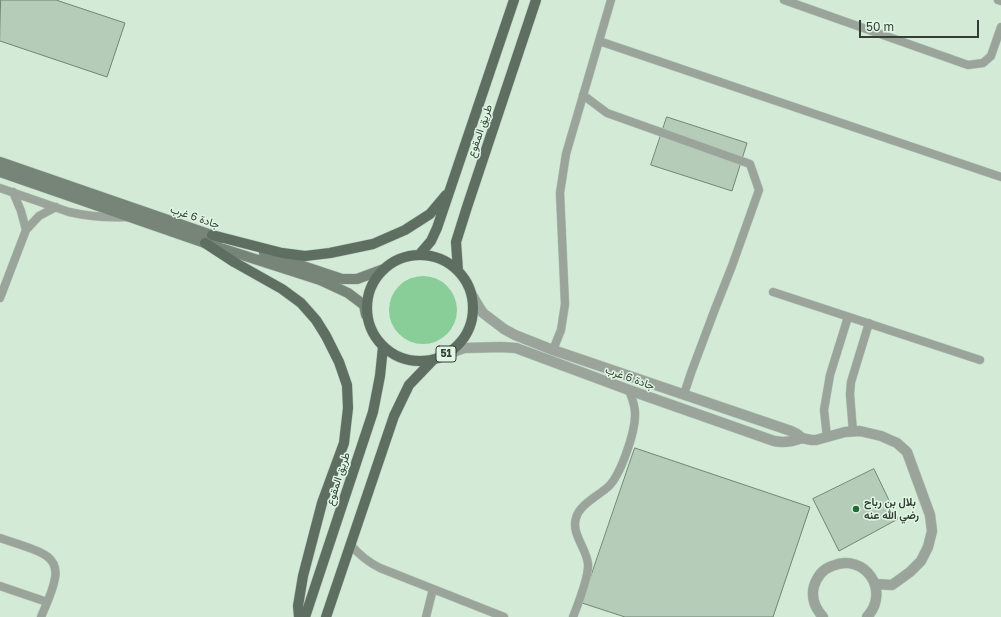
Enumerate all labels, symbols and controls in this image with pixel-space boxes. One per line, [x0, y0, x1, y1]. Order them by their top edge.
scale bar [861, 12, 981, 38]
text: 50 m [866, 19, 894, 34]
street label: طريق المقوع [465, 103, 495, 159]
street label: جادة 6 غرب [168, 202, 222, 232]
road number: 51 [436, 346, 456, 362]
street label: جادة 6 غرب [604, 363, 656, 393]
street label: طريق المقوع [323, 451, 353, 507]
place label: بلال بن رباح رضي الله عنه [864, 496, 919, 522]
marker: بلال بن رباح رضي الله عنه [851, 504, 861, 514]

